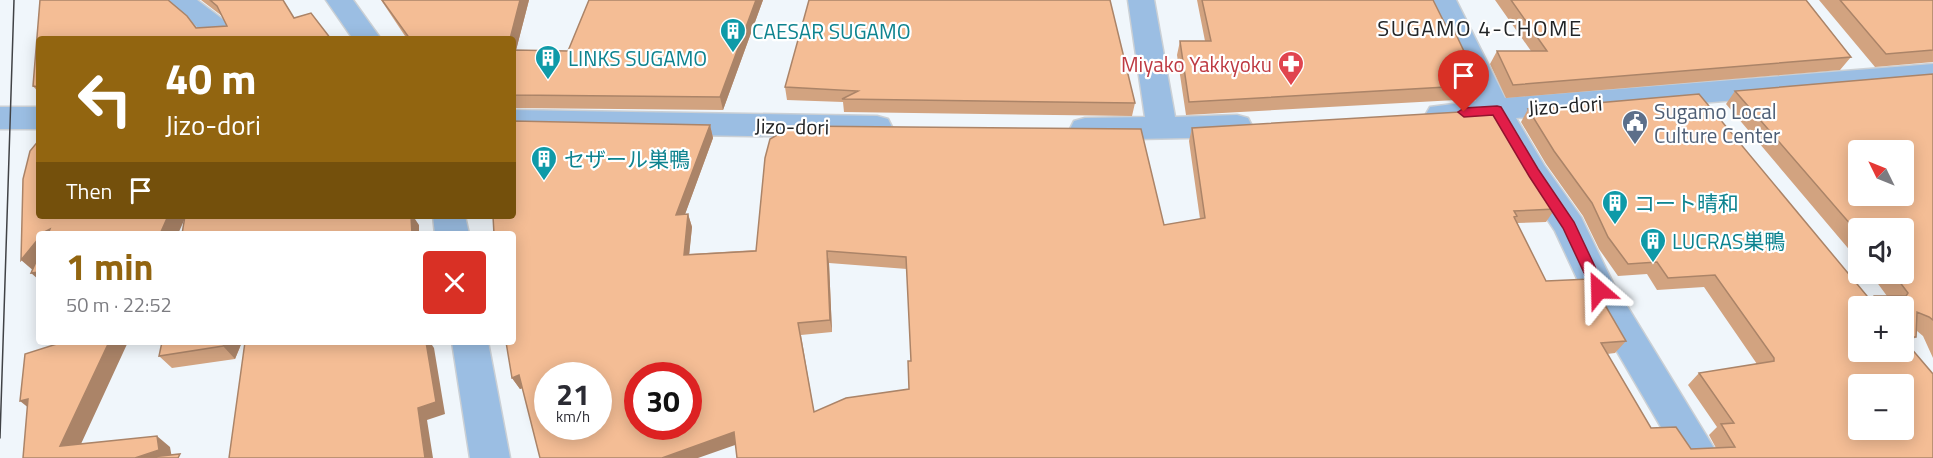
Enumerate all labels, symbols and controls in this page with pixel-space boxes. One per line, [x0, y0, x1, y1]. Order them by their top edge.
district label: SUGAMO 4-CHOME [1377, 11, 1583, 45]
place label: CAESAR SUGAMO [752, 15, 911, 47]
building icon: CAESAR SUGAMO [718, 16, 748, 54]
place label: LINKS SUGAMO [568, 42, 707, 74]
building icon: LINKS SUGAMO [533, 43, 563, 81]
text: 40 m [165, 46, 257, 110]
place label: Miyako Yakkyoku [1121, 48, 1272, 80]
pharmacy icon: Miyako Yakkyoku [1276, 49, 1306, 87]
pin [1438, 50, 1489, 112]
icon: arrive [1447, 59, 1480, 92]
icon: left [66, 60, 144, 138]
street label: Jizo-dori [1527, 86, 1603, 124]
place label: Sugamo Local Culture Center [1654, 95, 1780, 151]
text: Jizo-dori [165, 104, 261, 145]
public building icon: Sugamo Local Culture Center [1620, 108, 1650, 146]
street label: Jizo-dori [754, 109, 830, 143]
north arrow [1848, 140, 1914, 206]
map controls [1848, 140, 1914, 440]
place label: セザール巣鴨 [564, 143, 690, 175]
building icon: セザール巣鴨 [529, 144, 559, 182]
text: Then [66, 174, 112, 208]
icon: arrive [124, 174, 157, 207]
place label: コート晴和 [1634, 187, 1739, 219]
building icon: コート晴和 [1600, 188, 1630, 226]
button: sound [1848, 218, 1914, 284]
place label: LUCRAS巣鴨 [1672, 225, 1785, 257]
building icon: LUCRAS巣鴨 [1638, 226, 1668, 264]
text: 1 min [66, 239, 153, 294]
button: close [423, 251, 486, 314]
position arrow [1567, 258, 1631, 322]
text: 50 m · 22:52 [66, 289, 172, 320]
button: + [1848, 296, 1914, 362]
speed limit sign: 30 [624, 362, 702, 440]
text: 21 [556, 371, 590, 417]
button: − [1848, 374, 1914, 440]
text: km/h [556, 405, 590, 428]

